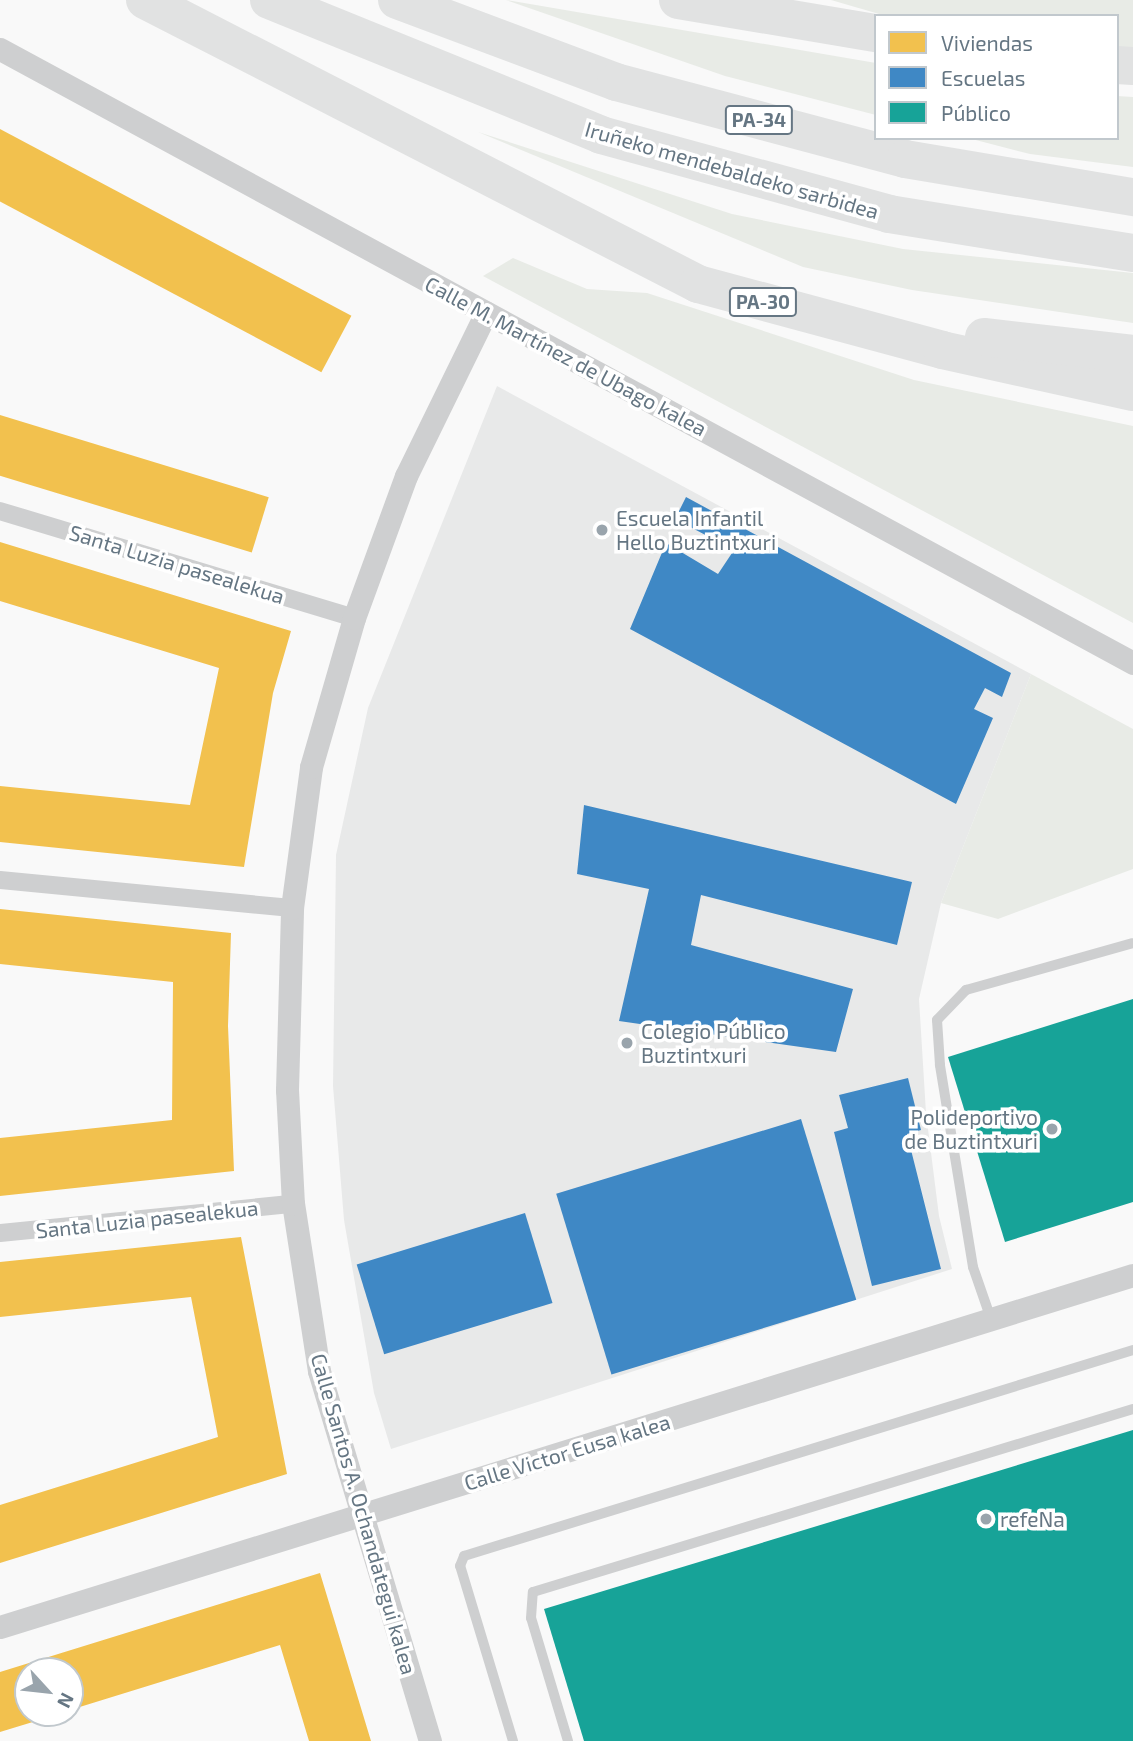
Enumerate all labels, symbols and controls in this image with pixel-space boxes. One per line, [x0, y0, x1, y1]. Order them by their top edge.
legend [874, 14, 1119, 140]
text: Viviendas [941, 30, 1033, 55]
text: Escuelas [941, 65, 1025, 90]
text: Público [941, 100, 1011, 125]
road number: PA-34 [724, 104, 794, 136]
street label: Iruñeko mendebaldeko sarbidea [582, 116, 882, 224]
street label: Calle M. Martínez de Ubago kalea [421, 271, 711, 441]
road number: PA-30 [728, 286, 798, 318]
place label: Escuela Infantil Hello Buztintxuri [616, 505, 776, 555]
street label: Santa Luzia pasealekua [66, 519, 288, 609]
marker: Escuela Infantil Hello Buztintxuri [594, 522, 610, 538]
place label: Colegio Público Buztintxuri [641, 1018, 786, 1068]
marker: Colegio Público Buztintxuri [619, 1035, 635, 1051]
place label: Polideportivo de Buztintxuri [904, 1104, 1038, 1154]
marker: Polideportivo de Buztintxuri [1044, 1121, 1060, 1137]
street label: Santa Luzia pasealekua [35, 1195, 259, 1243]
street label: Calle Santos A. Ochandategui kalea [306, 1350, 422, 1678]
street label: Calle Victor Eusa kalea [460, 1409, 674, 1495]
place label: refeNa [1000, 1506, 1065, 1532]
marker: refeNa [978, 1511, 994, 1527]
north arrow [14, 1657, 84, 1727]
text: N [53, 1690, 80, 1712]

